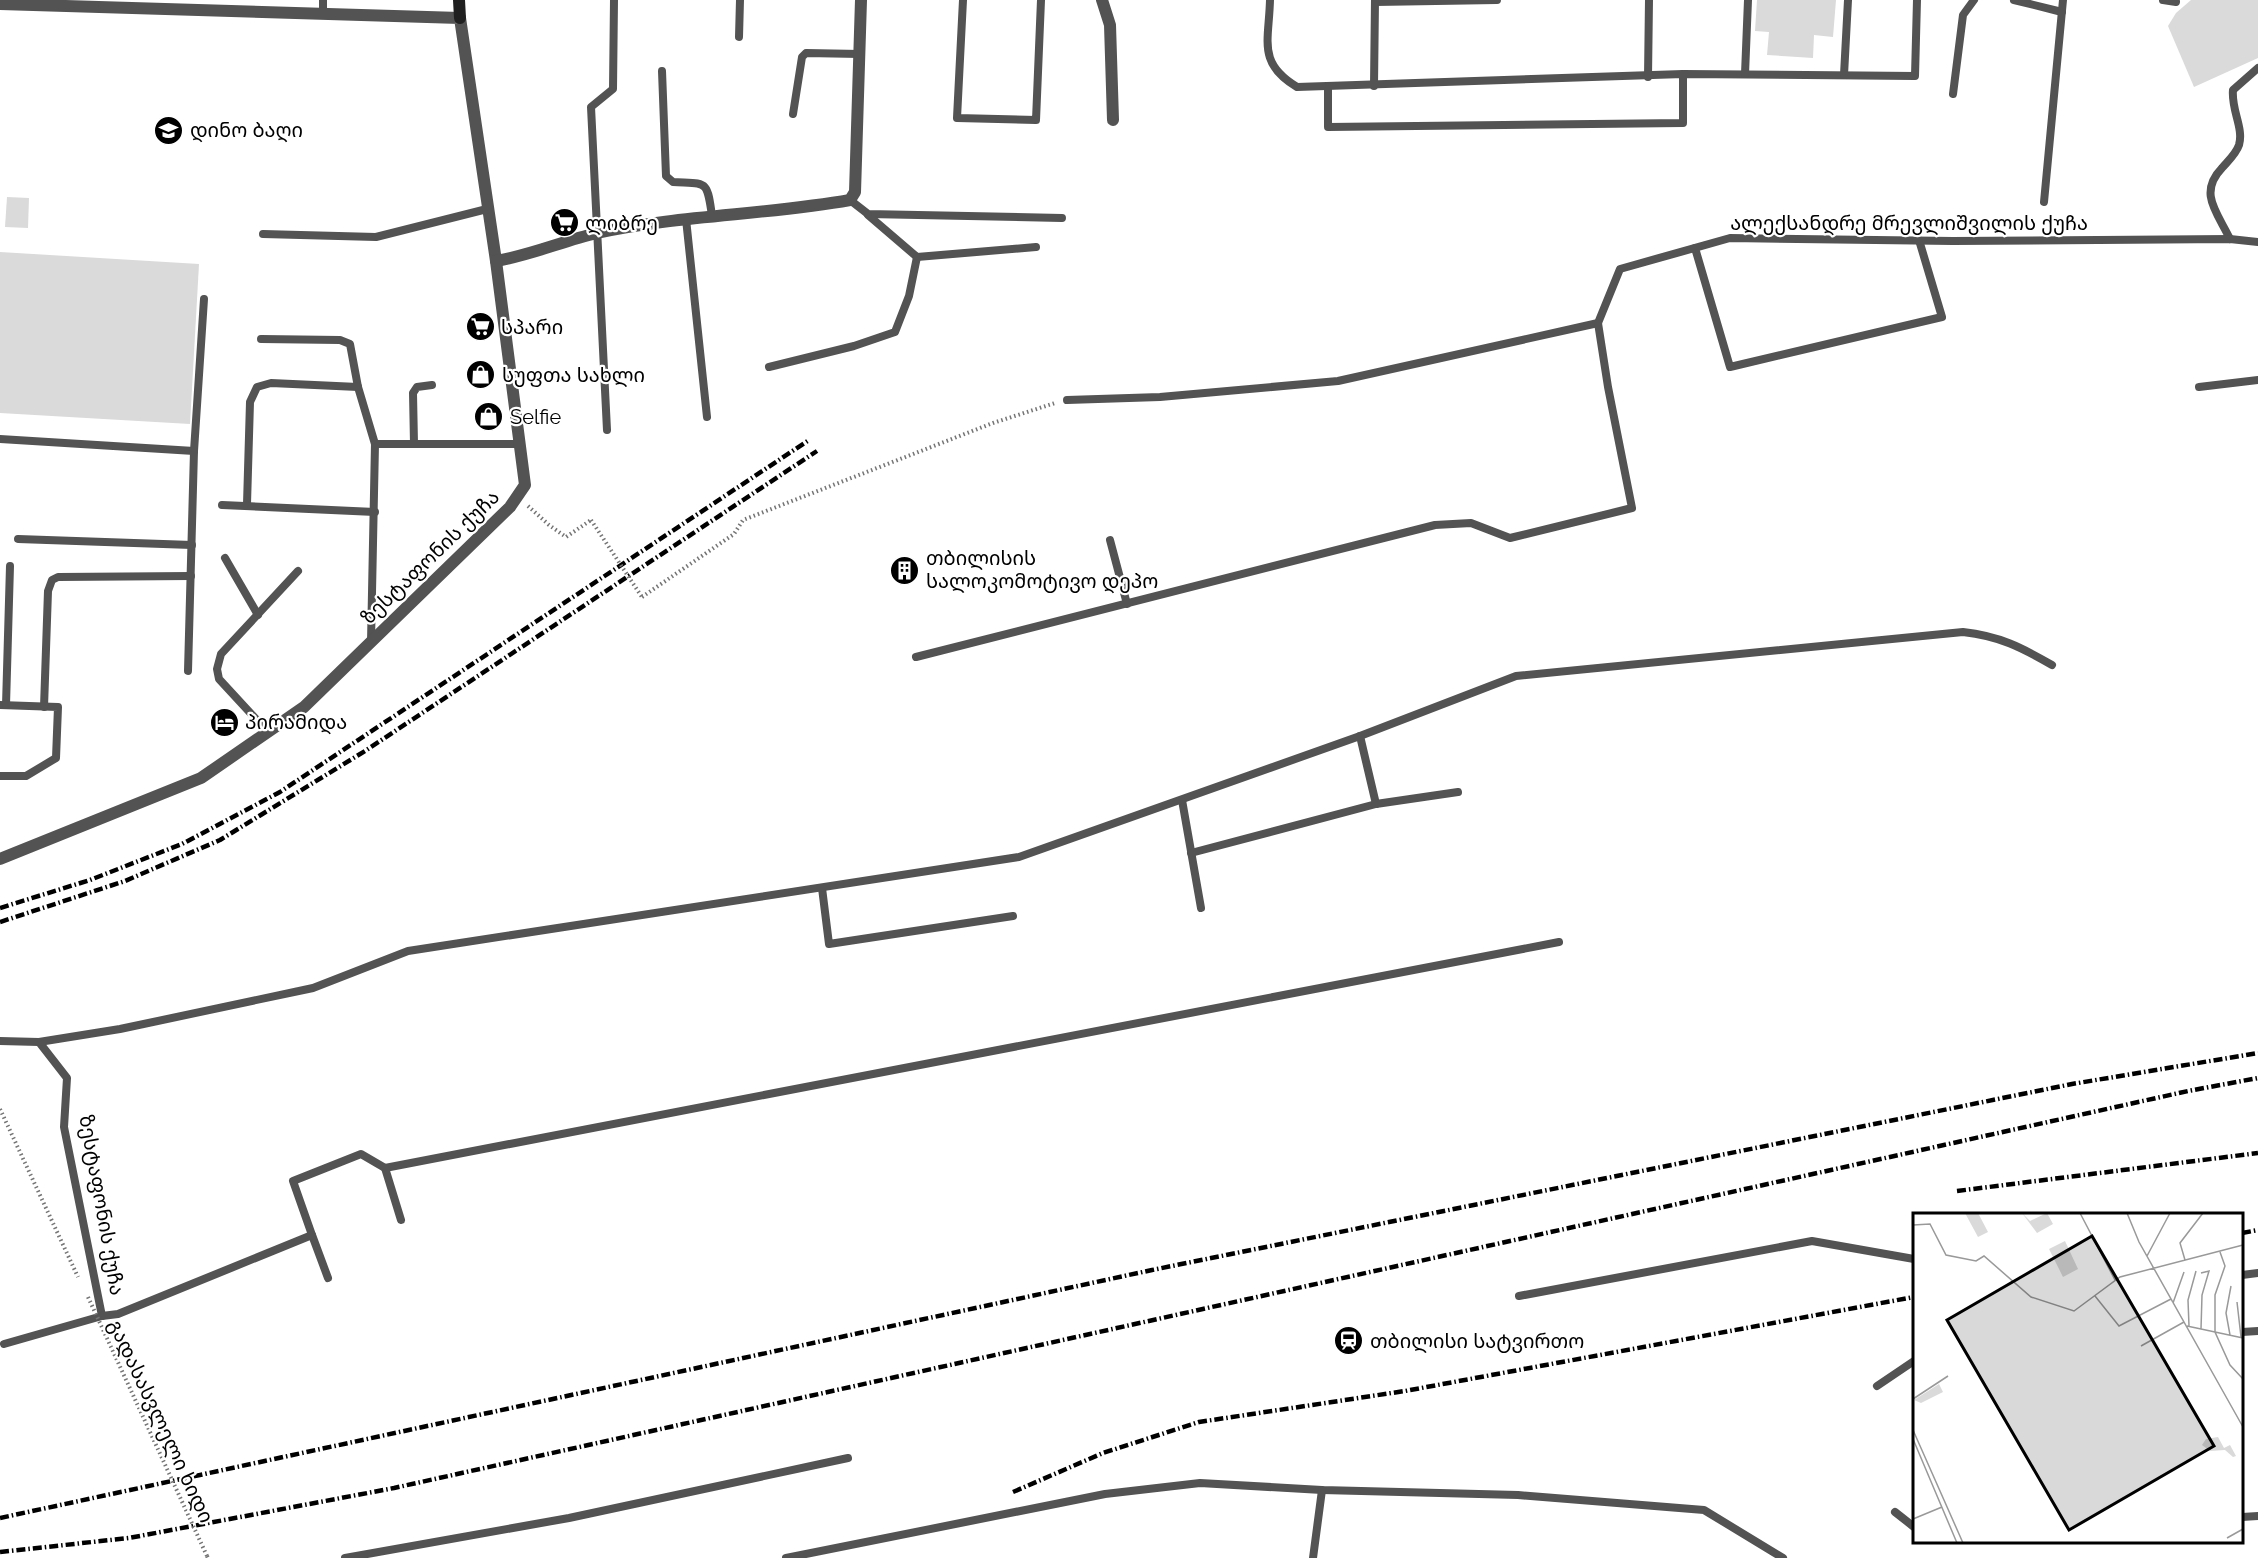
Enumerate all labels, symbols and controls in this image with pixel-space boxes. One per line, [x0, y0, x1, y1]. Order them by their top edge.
school or university icon: დინო ბაღი [153, 114, 185, 146]
place label: დინო ბაღი [190, 118, 303, 143]
supermarket icon: ლიბრე [548, 207, 580, 239]
place label: ლიბრე [585, 211, 658, 236]
street label: ალექსანდრე მრევლიშვილის ქუჩა [1730, 211, 2088, 236]
supermarket icon: სპარი [464, 311, 496, 343]
place label: სპარი [501, 315, 563, 339]
shop icon: სუფთა სახლი [465, 359, 497, 391]
place label: სუფთა სახლი [502, 363, 645, 388]
shop icon: Selfie [473, 401, 505, 433]
place label: Selfie [510, 405, 561, 429]
street label: ზესტაფონის ქუჩა [356, 485, 504, 629]
place label: თბილისის სალოკომოტივო დეპო [926, 546, 1158, 594]
building icon: თბილისის სალოკომოტივო დეპო [889, 554, 921, 586]
hotel icon: პირამიდა [208, 706, 240, 738]
place label: პირამიდა [245, 710, 347, 735]
street label: ზესტაფონის ქუჩა [74, 1113, 130, 1297]
inset map [1913, 1213, 2243, 1543]
street label: გადასასვლელი ხიდი [102, 1315, 219, 1527]
station icon: თბილისი სატვირთო [1333, 1325, 1365, 1357]
place label: თბილისი სატვირთო [1370, 1329, 1584, 1354]

